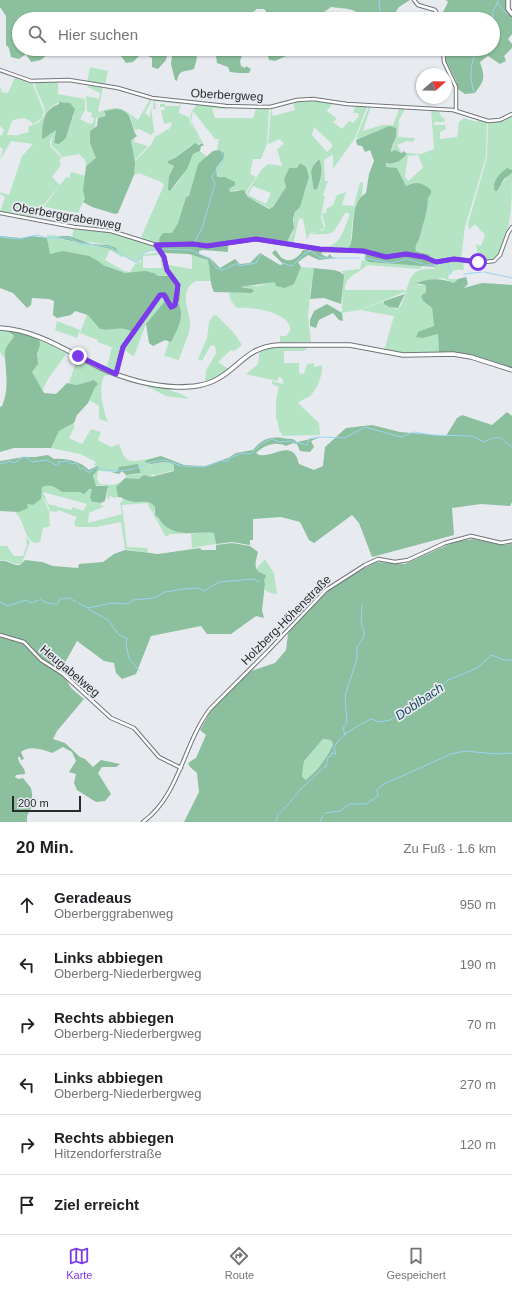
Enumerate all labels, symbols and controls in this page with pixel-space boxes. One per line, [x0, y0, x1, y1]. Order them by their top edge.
search box [12, 12, 500, 56]
icon: search [26, 23, 48, 45]
text: Hier suchen [58, 26, 138, 43]
north arrow [416, 68, 452, 104]
street label: Oberbergweg [190, 86, 264, 104]
street label: Oberberggrabenweg [12, 200, 122, 232]
route start [469, 253, 487, 271]
route end [69, 347, 87, 365]
street label: Holzberg-Höhenstraße [238, 572, 334, 668]
street label: Heugabelweg [37, 642, 103, 700]
water label: Doblbach [392, 680, 446, 723]
scale bar [12, 794, 81, 813]
text: 200 m [18, 797, 49, 809]
text: 20 Min. [16, 838, 74, 857]
text: Zu Fuß · 1.6 km [404, 841, 496, 856]
text: Geradeaus [54, 889, 132, 906]
icon: ahead [16, 894, 38, 916]
text: 950 m [460, 897, 496, 912]
text: Oberberggrabenweg [54, 906, 173, 921]
text: Links abbiegen [54, 949, 163, 966]
icon: left [16, 954, 38, 976]
text: 190 m [460, 957, 496, 972]
text: Oberberg-Niederbergweg [54, 966, 201, 981]
text: Rechts abbiegen [54, 1009, 174, 1026]
icon: right [16, 1014, 38, 1036]
text: 70 m [467, 1017, 496, 1032]
text: Oberberg-Niederbergweg [54, 1026, 201, 1041]
text: Links abbiegen [54, 1069, 163, 1086]
icon: left [16, 1074, 38, 1096]
text: 270 m [460, 1077, 496, 1092]
text: Oberberg-Niederbergweg [54, 1086, 201, 1101]
text: Rechts abbiegen [54, 1129, 174, 1146]
icon: right [16, 1134, 38, 1156]
text: 120 m [460, 1137, 496, 1152]
text: Hitzendorferstraße [54, 1146, 162, 1161]
icon: arrive [16, 1194, 38, 1216]
text: Ziel erreicht [54, 1196, 139, 1213]
tab: Karte [66, 1245, 92, 1281]
tab: Route [225, 1245, 254, 1281]
tab: Gespeichert [387, 1245, 446, 1281]

